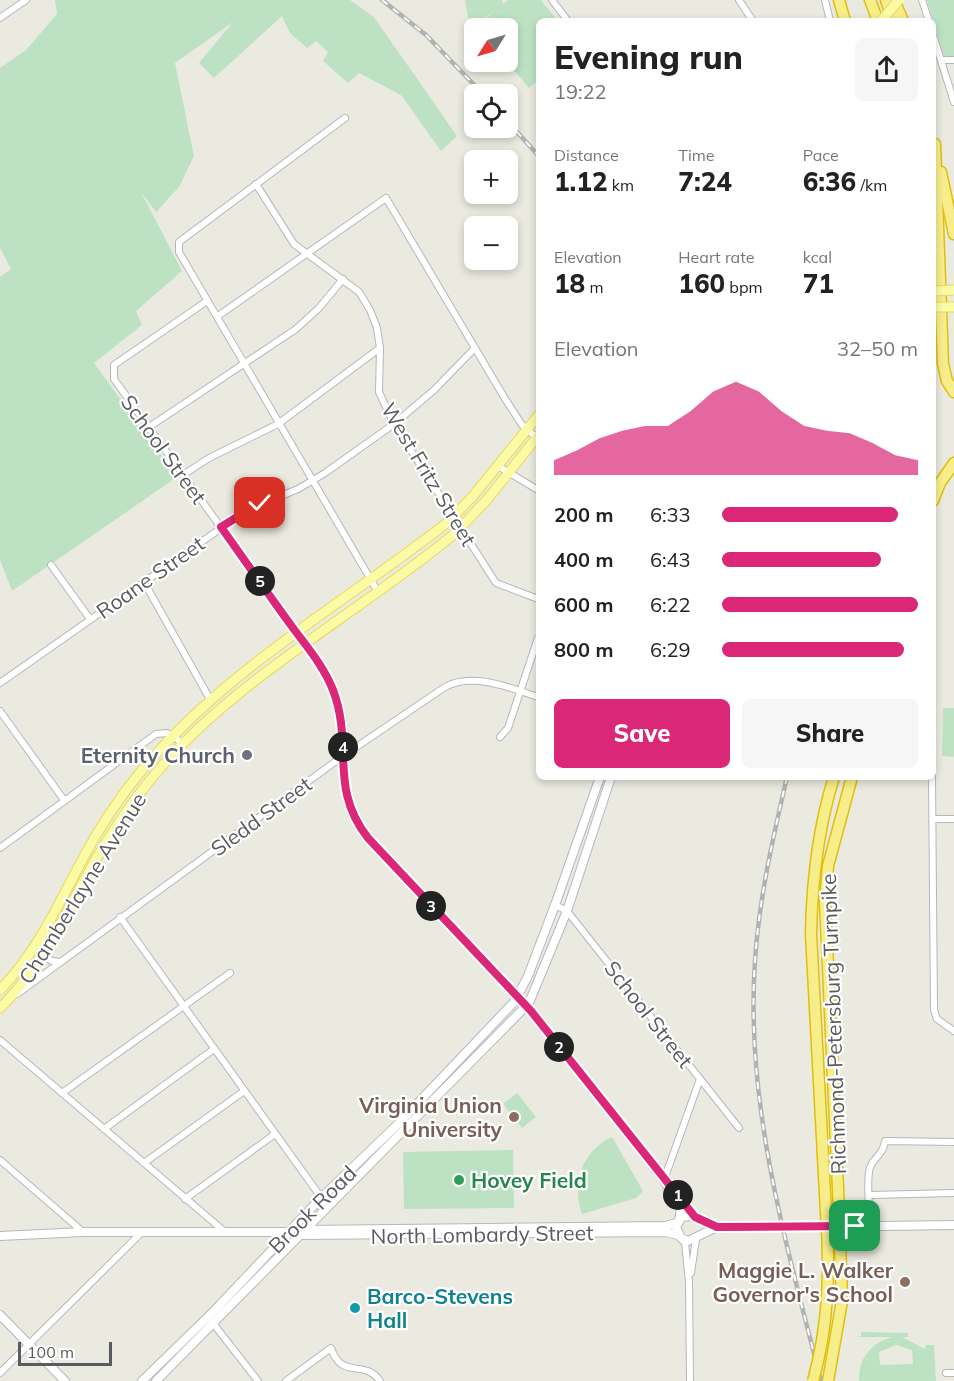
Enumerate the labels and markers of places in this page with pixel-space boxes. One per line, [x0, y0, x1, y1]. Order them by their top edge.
pin [234, 477, 285, 528]
pin: 5 [245, 566, 275, 596]
pin: 4 [328, 732, 358, 762]
place label: Eternity Church [81, 742, 235, 768]
marker: Eternity Church [240, 748, 254, 762]
pin: 3 [416, 891, 446, 921]
pin: 2 [544, 1032, 574, 1062]
place label: Virginia Union University [358, 1092, 503, 1142]
marker: Virginia Union University [507, 1110, 521, 1124]
place label: Hovey Field [471, 1167, 587, 1193]
marker: Hovey Field [452, 1173, 466, 1187]
pin: 1 [663, 1180, 693, 1210]
pin [829, 1200, 880, 1251]
place label: Maggie L. Walker Governor's School [712, 1257, 894, 1307]
marker: Maggie L. Walker Governor's School [898, 1275, 912, 1289]
place label: Barco-Stevens Hall [367, 1283, 513, 1333]
marker: Barco-Stevens Hall [348, 1301, 362, 1315]

